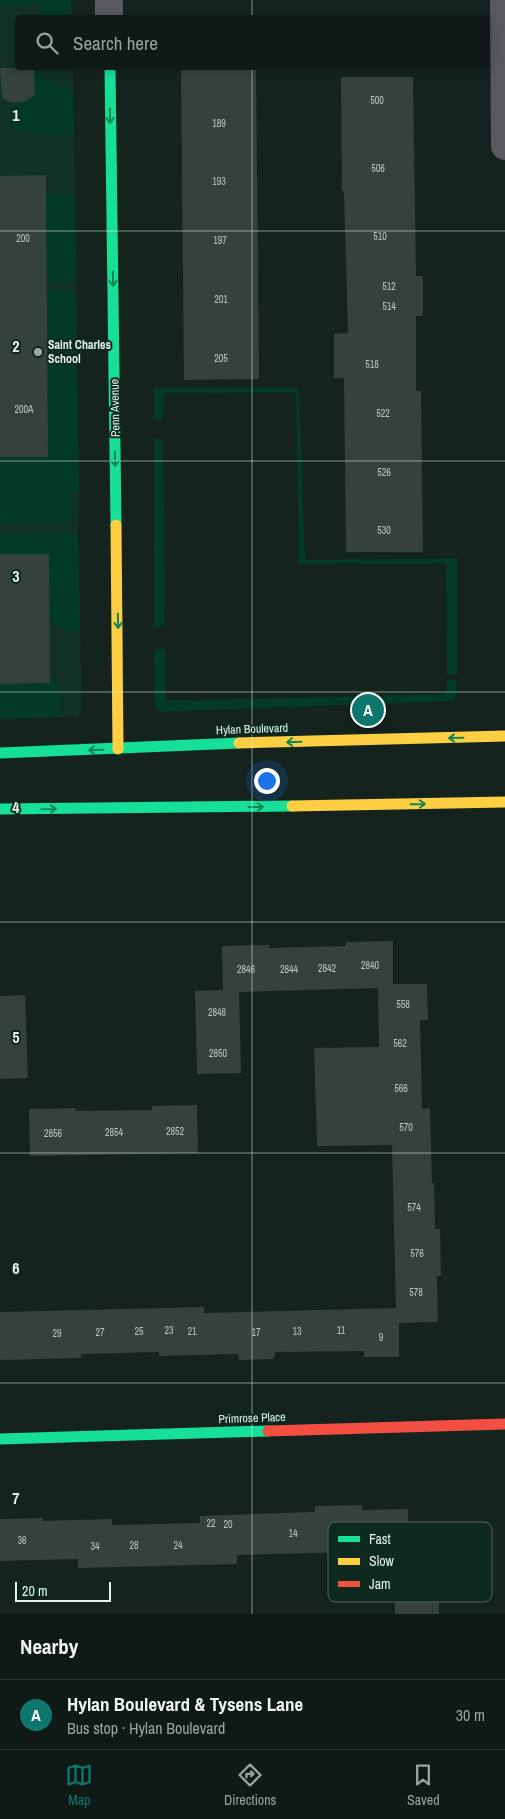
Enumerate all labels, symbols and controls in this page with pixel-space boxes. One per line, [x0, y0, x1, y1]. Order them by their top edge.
search box [15, 15, 490, 70]
icon: search [33, 29, 61, 57]
text: Search here [73, 30, 158, 56]
house number: 500 [370, 94, 384, 107]
text: 1 [12, 104, 20, 126]
one-way arrow [105, 108, 115, 124]
house number: 189 [212, 117, 226, 130]
house number: 506 [371, 162, 385, 175]
house number: 193 [212, 175, 226, 188]
house number: 510 [373, 230, 387, 243]
house number: 200 [16, 232, 30, 245]
house number: 197 [213, 234, 227, 247]
one-way arrow [108, 270, 118, 286]
house number: 512 [382, 280, 396, 293]
house number: 201 [214, 293, 228, 306]
house number: 514 [382, 300, 396, 313]
text: 2 [12, 335, 20, 357]
place label: Saint Charles School [48, 337, 111, 367]
marker: Saint Charles School [32, 346, 44, 358]
house number: 205 [214, 352, 228, 365]
house number: 518 [365, 358, 379, 371]
street label: Penn Avenue [106, 379, 124, 437]
house number: 200A [14, 403, 34, 416]
house number: 522 [376, 407, 390, 420]
one-way arrow [111, 450, 120, 466]
house number: 526 [377, 466, 391, 479]
house number: 530 [377, 524, 391, 537]
text: 3 [12, 565, 20, 587]
one-way arrow [113, 612, 123, 629]
pin: A [352, 691, 384, 729]
street label: Hylan Boulevard [216, 720, 288, 738]
one-way arrow [449, 733, 465, 743]
one-way arrow [286, 737, 302, 746]
one-way arrow [89, 745, 105, 754]
your location [254, 768, 280, 794]
text: 4 [12, 796, 20, 818]
one-way arrow [410, 799, 426, 808]
one-way arrow [248, 802, 264, 812]
one-way arrow [40, 804, 56, 814]
house number: 2840 [361, 959, 380, 972]
house number: 2842 [318, 962, 337, 975]
house number: 2846 [237, 963, 256, 976]
house number: 2844 [280, 963, 299, 976]
house number: 558 [396, 998, 410, 1011]
house number: 2848 [208, 1006, 227, 1019]
text: 5 [12, 1026, 20, 1048]
house number: 562 [393, 1037, 407, 1050]
house number: 2850 [209, 1047, 228, 1060]
house number: 566 [394, 1082, 408, 1095]
house number: 570 [399, 1121, 413, 1134]
house number: 2852 [166, 1125, 185, 1138]
house number: 2854 [105, 1126, 124, 1139]
house number: 2856 [44, 1127, 63, 1140]
house number: 574 [407, 1201, 421, 1214]
house number: 576 [410, 1247, 424, 1260]
text: 6 [12, 1257, 20, 1279]
house number: 578 [409, 1286, 423, 1299]
house number: 23 [164, 1324, 174, 1337]
house number: 11 [337, 1324, 346, 1337]
house number: 25 [134, 1325, 144, 1338]
house number: 21 [187, 1325, 197, 1338]
house number: 13 [292, 1325, 302, 1338]
house number: 27 [95, 1326, 105, 1339]
house number: 17 [251, 1326, 261, 1339]
house number: 29 [52, 1327, 62, 1340]
house number: 9 [379, 1331, 384, 1344]
street label: Primrose Place [218, 1409, 286, 1427]
text: 7 [12, 1487, 20, 1509]
house number: 22 [206, 1517, 216, 1530]
house number: 20 [223, 1518, 233, 1531]
legend [328, 1522, 492, 1602]
house number: 14 [288, 1527, 298, 1540]
text: Fast [369, 1530, 391, 1548]
house number: 36 [17, 1534, 27, 1547]
house number: 28 [129, 1539, 139, 1552]
house number: 24 [173, 1539, 183, 1552]
house number: 34 [90, 1540, 100, 1553]
text: Slow [369, 1552, 395, 1570]
text: Jam [369, 1575, 391, 1593]
scale bar [15, 1579, 111, 1602]
text: 20 m [22, 1582, 48, 1600]
text: Nearby [20, 1632, 78, 1661]
text: Hylan Boulevard & Tysens Lane [67, 1691, 303, 1717]
text: A [31, 1704, 41, 1726]
text: 30 m [456, 1704, 485, 1726]
text: Bus stop · Hylan Boulevard [67, 1717, 225, 1739]
tab: Map [65, 1761, 93, 1809]
tab: Directions [224, 1761, 276, 1809]
tab: Saved [407, 1761, 440, 1809]

